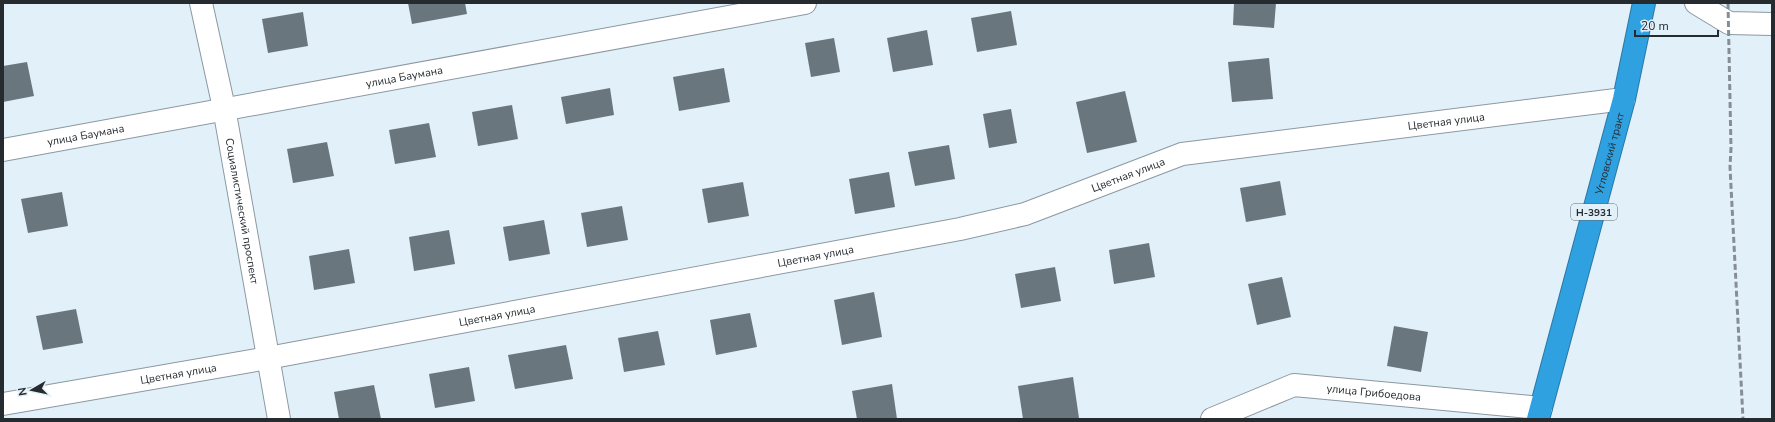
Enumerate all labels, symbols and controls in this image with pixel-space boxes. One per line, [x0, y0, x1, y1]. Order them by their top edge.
scale bar [1635, 12, 1718, 38]
text: 20 m [1641, 18, 1669, 34]
street label: улица Баумана [365, 63, 444, 91]
street label: Цветная улица [1407, 109, 1486, 134]
street label: Угловский тракт [1591, 111, 1628, 197]
street label: улица Баумана [46, 121, 126, 150]
street label: Социалистический проспект [221, 137, 262, 285]
street label: Цветная улица [1089, 154, 1167, 196]
road number: Н-3931 [1571, 204, 1617, 220]
street label: Цветная улица [776, 242, 855, 271]
street label: Цветная улица [458, 301, 537, 330]
street label: Цветная улица [139, 360, 218, 388]
north arrow [12, 370, 52, 410]
street label: улица Грибоедова [1326, 381, 1422, 405]
text: N [15, 386, 31, 397]

